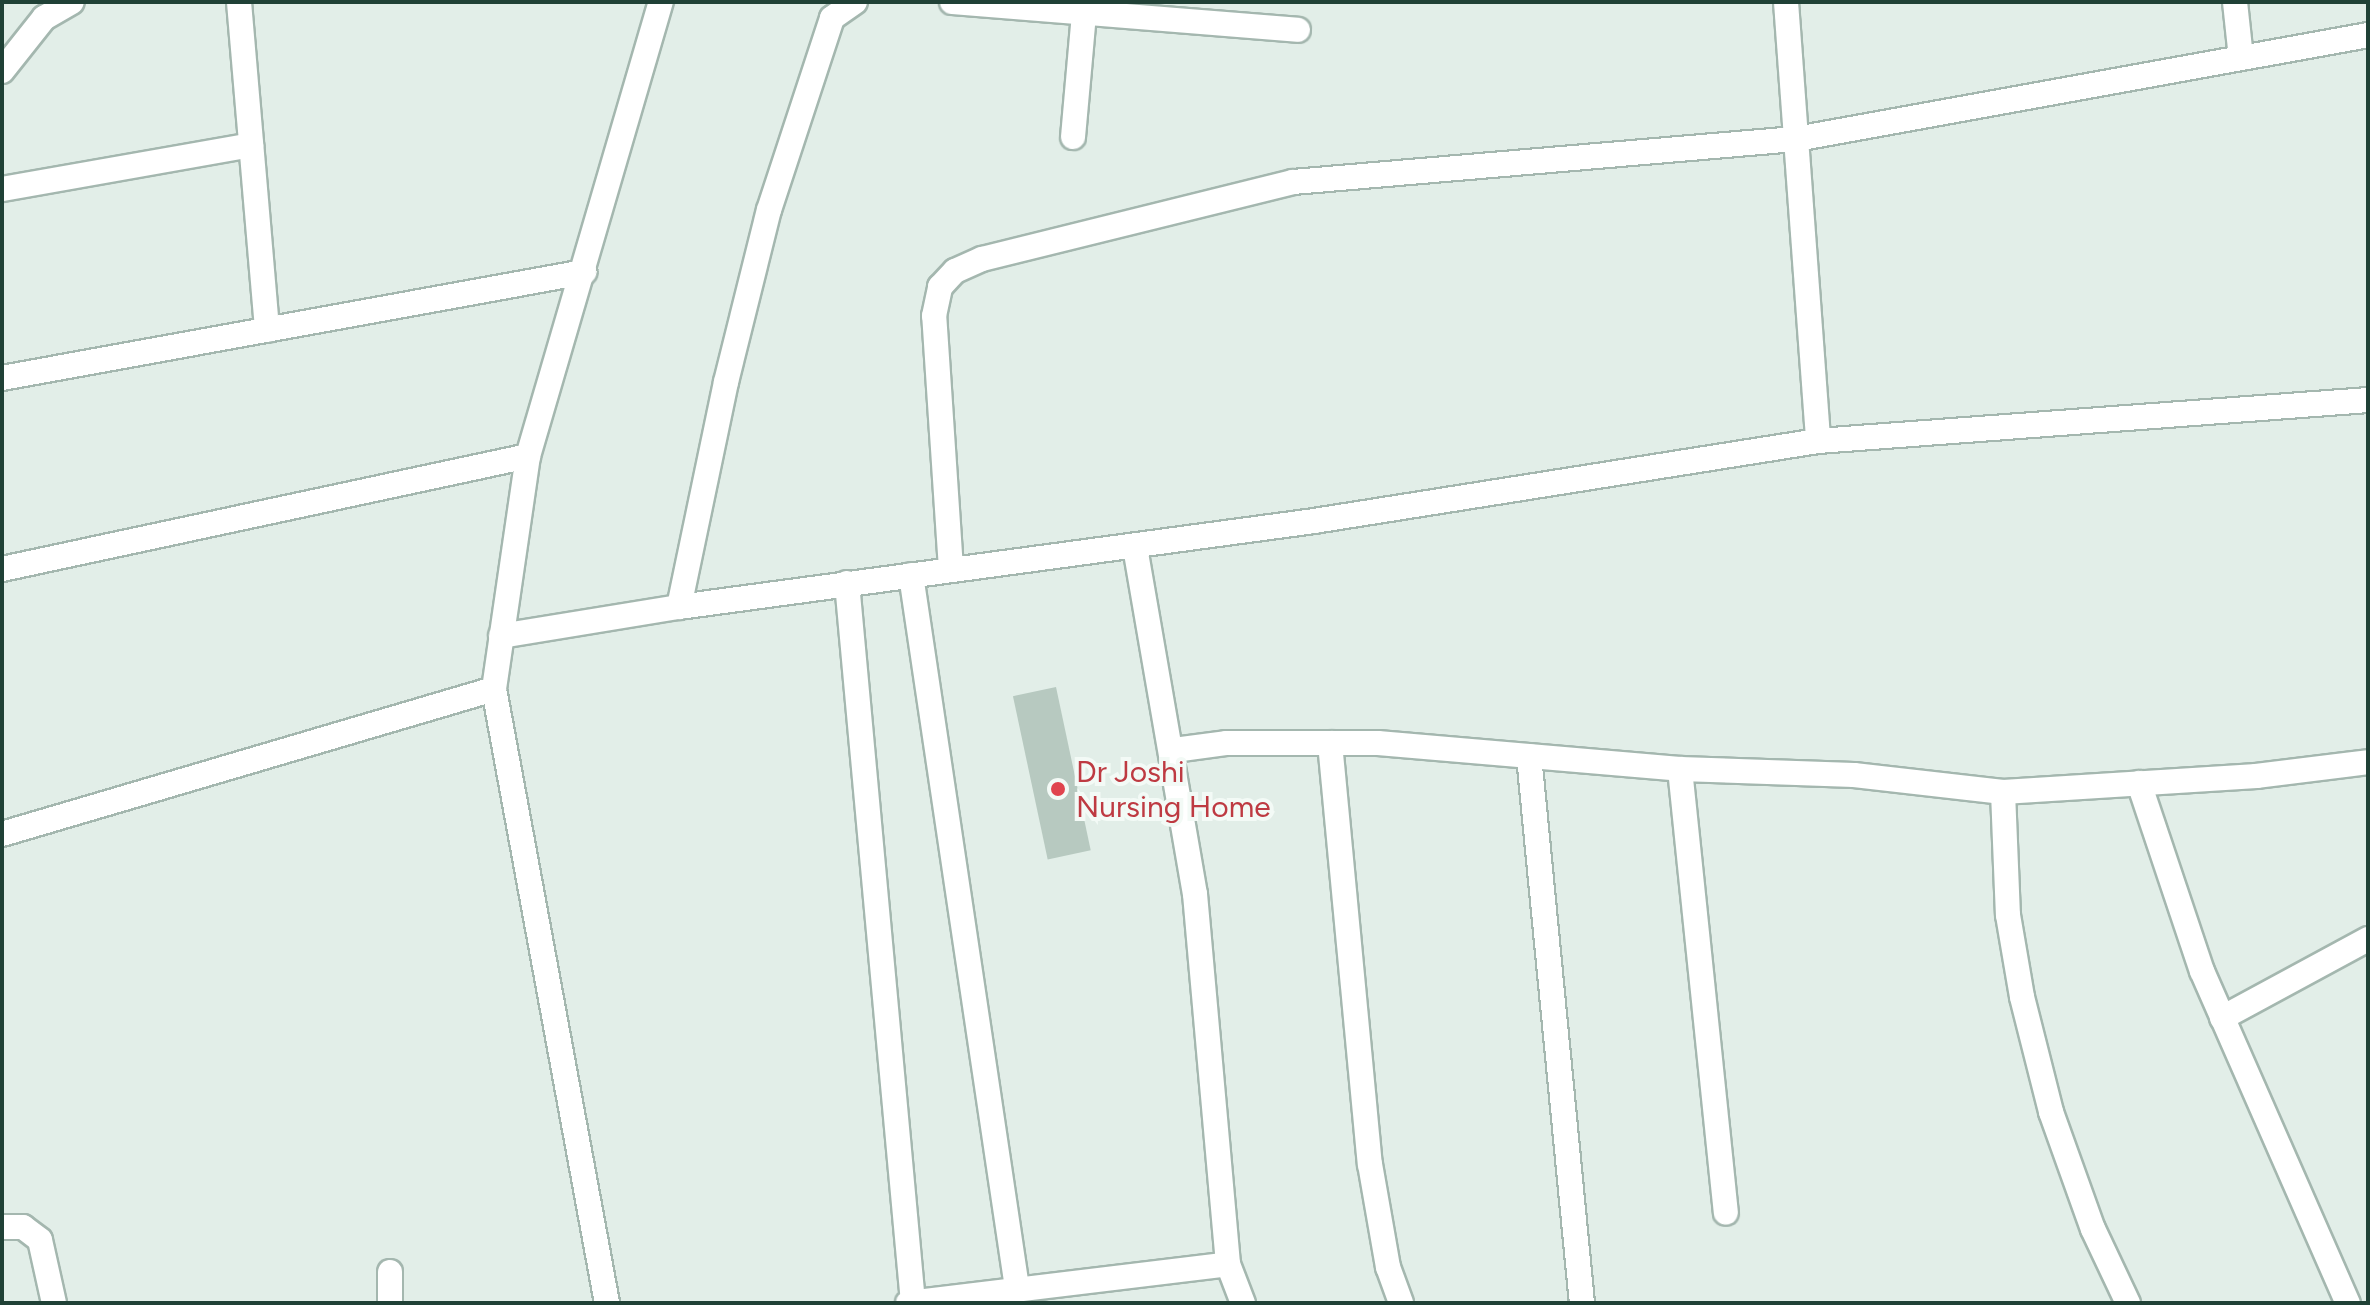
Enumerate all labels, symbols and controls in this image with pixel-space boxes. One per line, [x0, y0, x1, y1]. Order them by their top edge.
place label: Dr Joshi Nursing Home [1076, 754, 1271, 824]
marker: Dr Joshi Nursing Home [1047, 778, 1069, 800]

